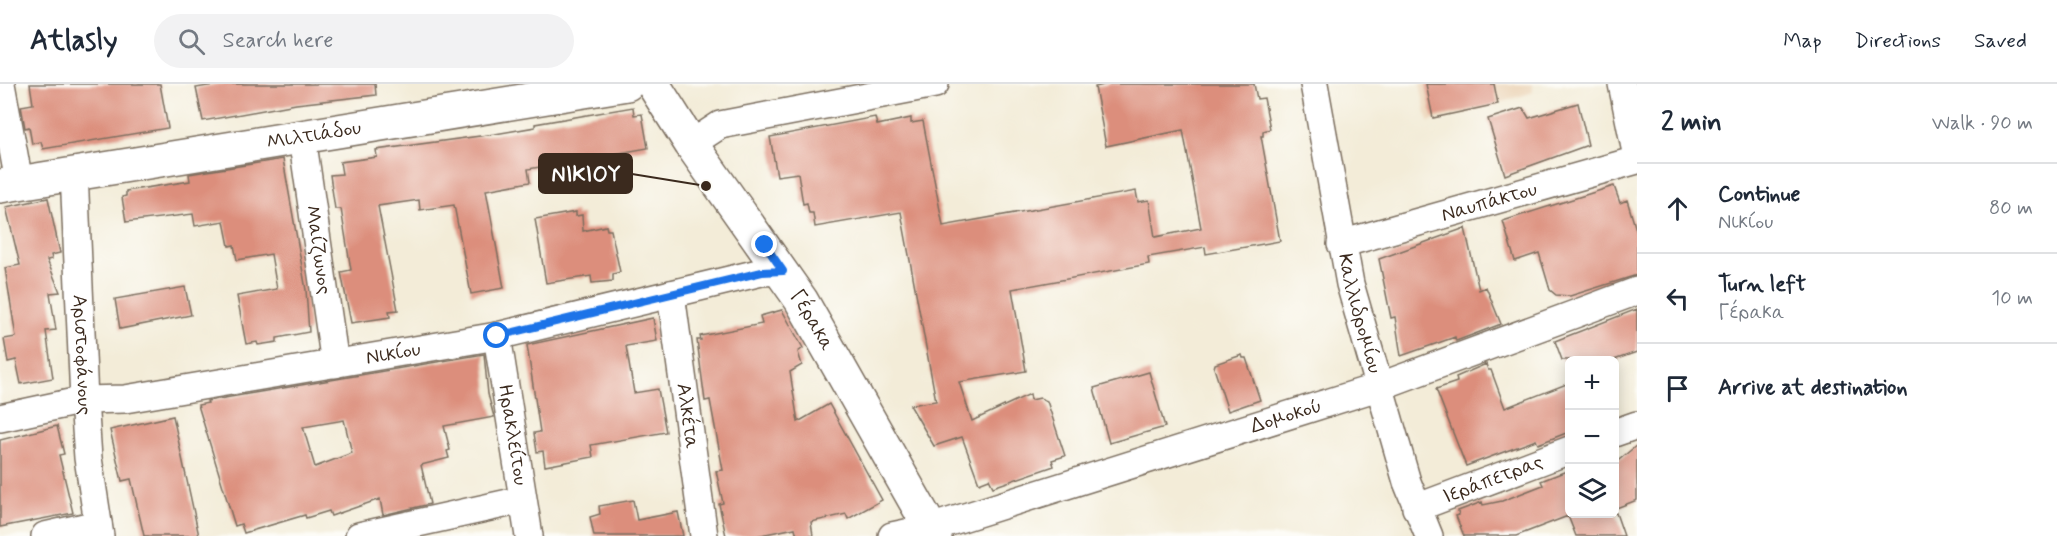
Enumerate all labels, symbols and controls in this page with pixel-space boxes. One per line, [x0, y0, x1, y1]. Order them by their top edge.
search box [154, 14, 574, 68]
text: Atlasly [30, 23, 118, 60]
icon: search [175, 25, 208, 58]
text: Search here [223, 27, 333, 55]
text: Map [1783, 27, 1822, 55]
text: Directions [1855, 27, 1941, 55]
text: Saved [1974, 27, 2027, 55]
text: 2 min [1661, 106, 1722, 140]
text: Walk · 90 m [1932, 110, 2033, 137]
street label: Μιλτιάδου [265, 114, 363, 156]
callout: ΝΙΚΙΟΥ [539, 154, 632, 193]
text: ΝΙΚΙΟΥ [551, 161, 621, 189]
street label: Ναυπάκτου [1438, 176, 1540, 228]
text: Continue [1718, 181, 1800, 209]
icon: ahead [1661, 192, 1694, 225]
text: 80 m [1989, 195, 2033, 222]
street label: Μαίζωνος [299, 203, 338, 296]
text: Νικίου [1718, 209, 1773, 236]
route end [751, 231, 777, 257]
street label: Καλλιδρομίου [1331, 251, 1389, 377]
text: Turn left [1718, 271, 1806, 299]
icon: left [1661, 282, 1694, 315]
street label: Γέρακα [784, 284, 841, 356]
text: 10 m [1991, 285, 2033, 312]
street label: Αριστοφάνους [66, 294, 99, 416]
text: Γέρακα [1718, 299, 1784, 326]
route start [483, 322, 509, 348]
street label: Νικίου [364, 336, 423, 371]
map controls [1565, 356, 1619, 518]
button: + [1565, 356, 1619, 410]
icon: arrive [1661, 372, 1694, 405]
text: Arrive at destination [1718, 374, 1908, 402]
street label: Αλκέτα [670, 381, 705, 451]
street label: Ηρακλείτου [491, 382, 534, 487]
street label: Δομοκού [1247, 392, 1325, 440]
button: − [1565, 410, 1619, 464]
street label: Ιεράπετρας [1439, 448, 1547, 510]
button: layers [1565, 464, 1619, 518]

